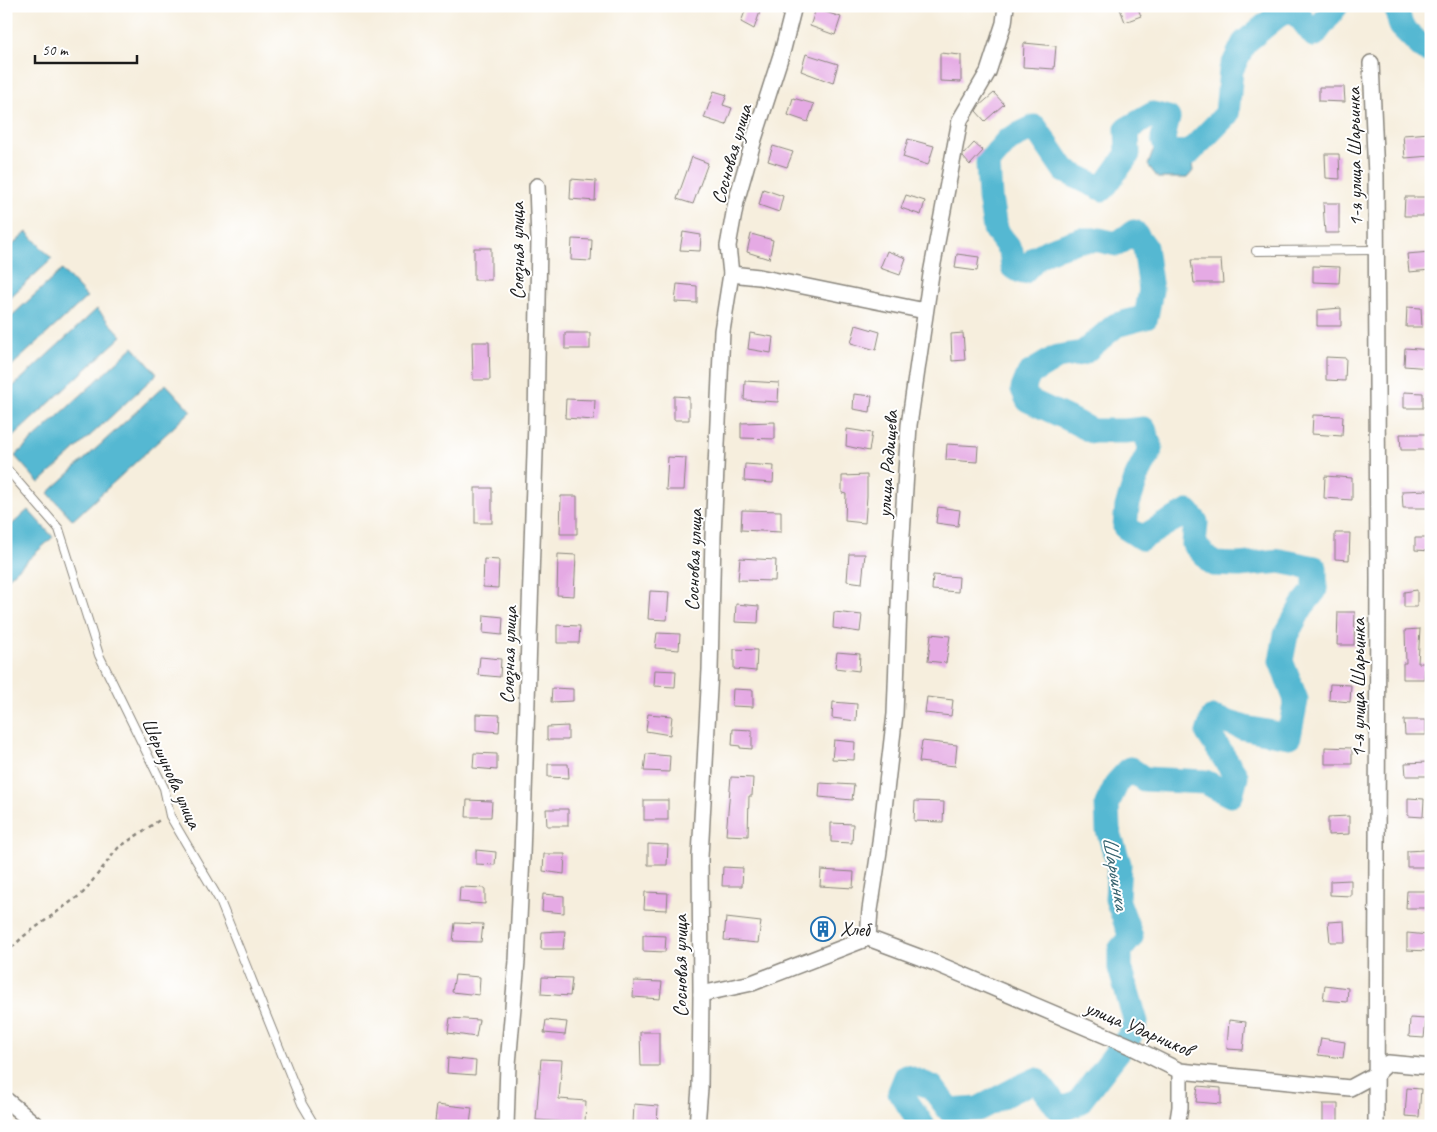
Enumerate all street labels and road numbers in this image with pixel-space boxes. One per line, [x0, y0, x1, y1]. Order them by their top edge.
street label: 1-я улица Шарьинка [1341, 86, 1368, 227]
street label: Сосновая улица [705, 100, 758, 207]
street label: Союзная улица [505, 201, 531, 300]
street label: улица Радищева [871, 409, 904, 519]
street label: Сосновая улица [679, 507, 708, 612]
street label: Союзная улица [494, 605, 524, 704]
street label: 1-я улица Шарьинка [1346, 617, 1371, 758]
street label: Шершунова улица [136, 714, 208, 834]
street label: Сосновая улица [668, 914, 693, 1017]
street label: улица Ударников [1081, 994, 1201, 1064]

